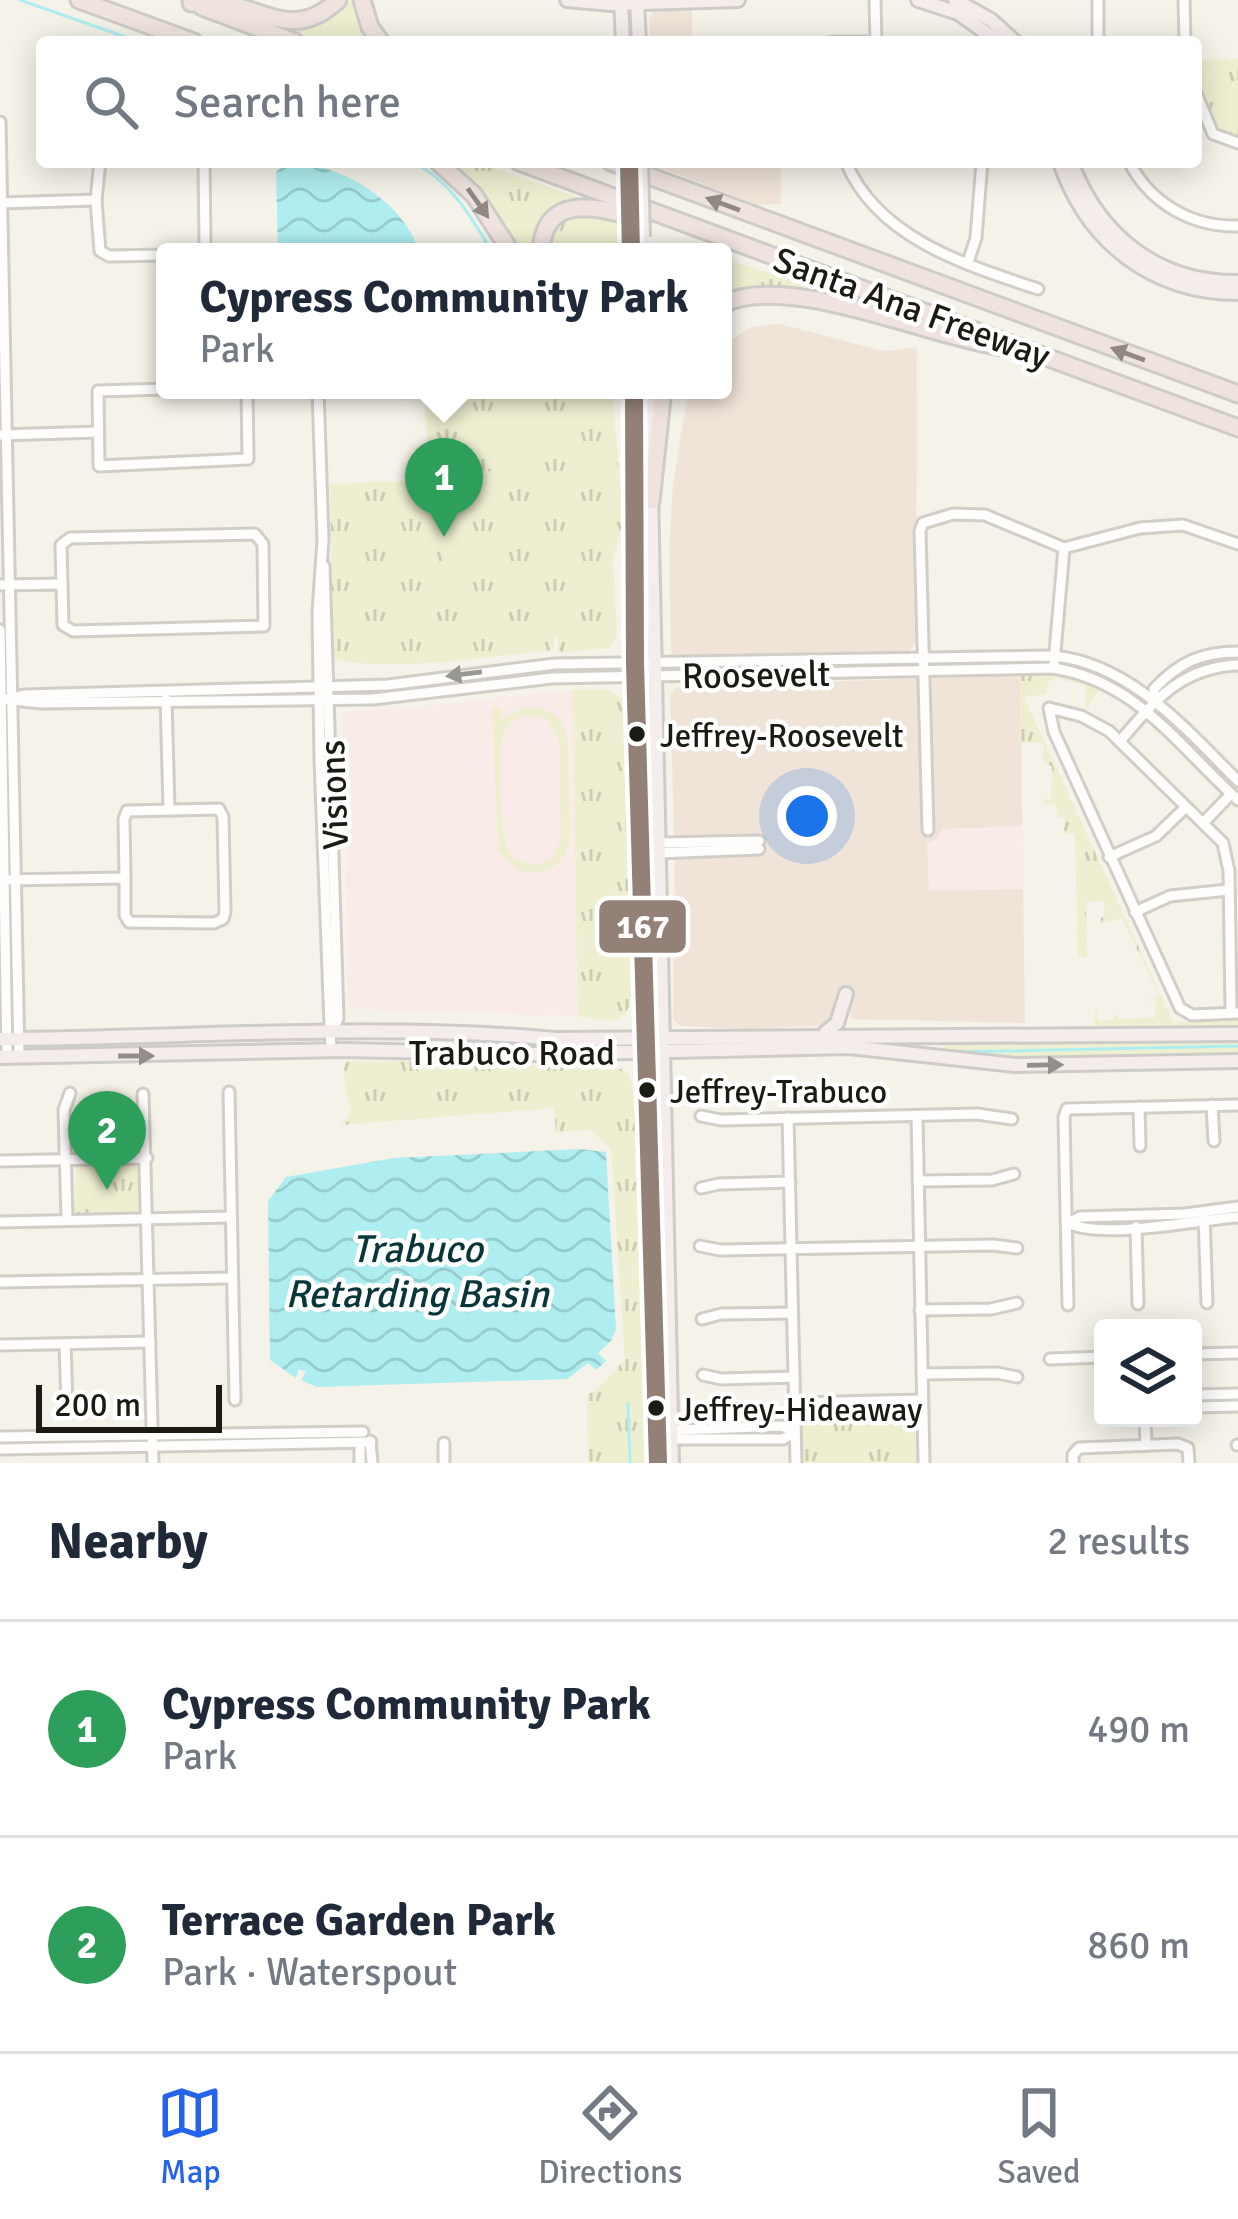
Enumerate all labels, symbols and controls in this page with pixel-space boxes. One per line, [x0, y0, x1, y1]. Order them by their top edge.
search box [36, 36, 1202, 168]
icon: search [78, 69, 144, 135]
text: Search here [174, 75, 401, 130]
one-way arrow [466, 187, 490, 219]
one-way arrow [705, 193, 741, 212]
street label: Santa Ana Freeway [767, 238, 1056, 379]
popup [156, 243, 732, 399]
text: Cypress Community Park [200, 270, 688, 325]
text: Park [200, 325, 275, 373]
one-way arrow [1110, 343, 1146, 362]
pin: 1 [405, 438, 483, 537]
street label: Roosevelt [681, 652, 831, 699]
one-way arrow [445, 665, 482, 684]
place label: Jeffrey-Roosevelt [660, 716, 904, 757]
marker: Jeffrey-Roosevelt [626, 723, 648, 745]
street label: Visions [310, 739, 359, 851]
your location [777, 786, 837, 846]
line badge: 167 [597, 898, 688, 955]
text: 167 [616, 907, 670, 948]
street label: Trabuco Road [409, 1031, 615, 1076]
one-way arrow [118, 1046, 156, 1066]
one-way arrow [1027, 1055, 1065, 1074]
place label: Jeffrey-Trabuco [670, 1072, 887, 1113]
marker: Jeffrey-Trabuco [636, 1079, 658, 1101]
pin: 2 [68, 1091, 146, 1190]
water label: Trabuco Retarding Basin [285, 1225, 551, 1318]
map controls [1094, 1319, 1202, 1427]
button: layers [1094, 1319, 1202, 1427]
scale bar [36, 1379, 222, 1432]
text: 200 m [54, 1385, 141, 1426]
place label: Jeffrey-Hideaway [678, 1390, 923, 1431]
marker: Jeffrey-Hideaway [645, 1397, 667, 1419]
text: Nearby [48, 1510, 208, 1573]
text: 2 results [1047, 1517, 1190, 1565]
text: Cypress Community Park [162, 1677, 651, 1732]
text: 1 [76, 1705, 98, 1753]
text: 490 m [1087, 1705, 1190, 1753]
text: Park [162, 1732, 237, 1780]
text: Terrace Garden Park [162, 1893, 556, 1948]
text: 2 [76, 1921, 98, 1969]
text: 860 m [1087, 1921, 1190, 1969]
text: Park · Waterspout [162, 1948, 457, 1996]
tab: Map [157, 2080, 223, 2193]
tab: Directions [538, 2080, 683, 2193]
tab: Saved [997, 2080, 1081, 2193]

